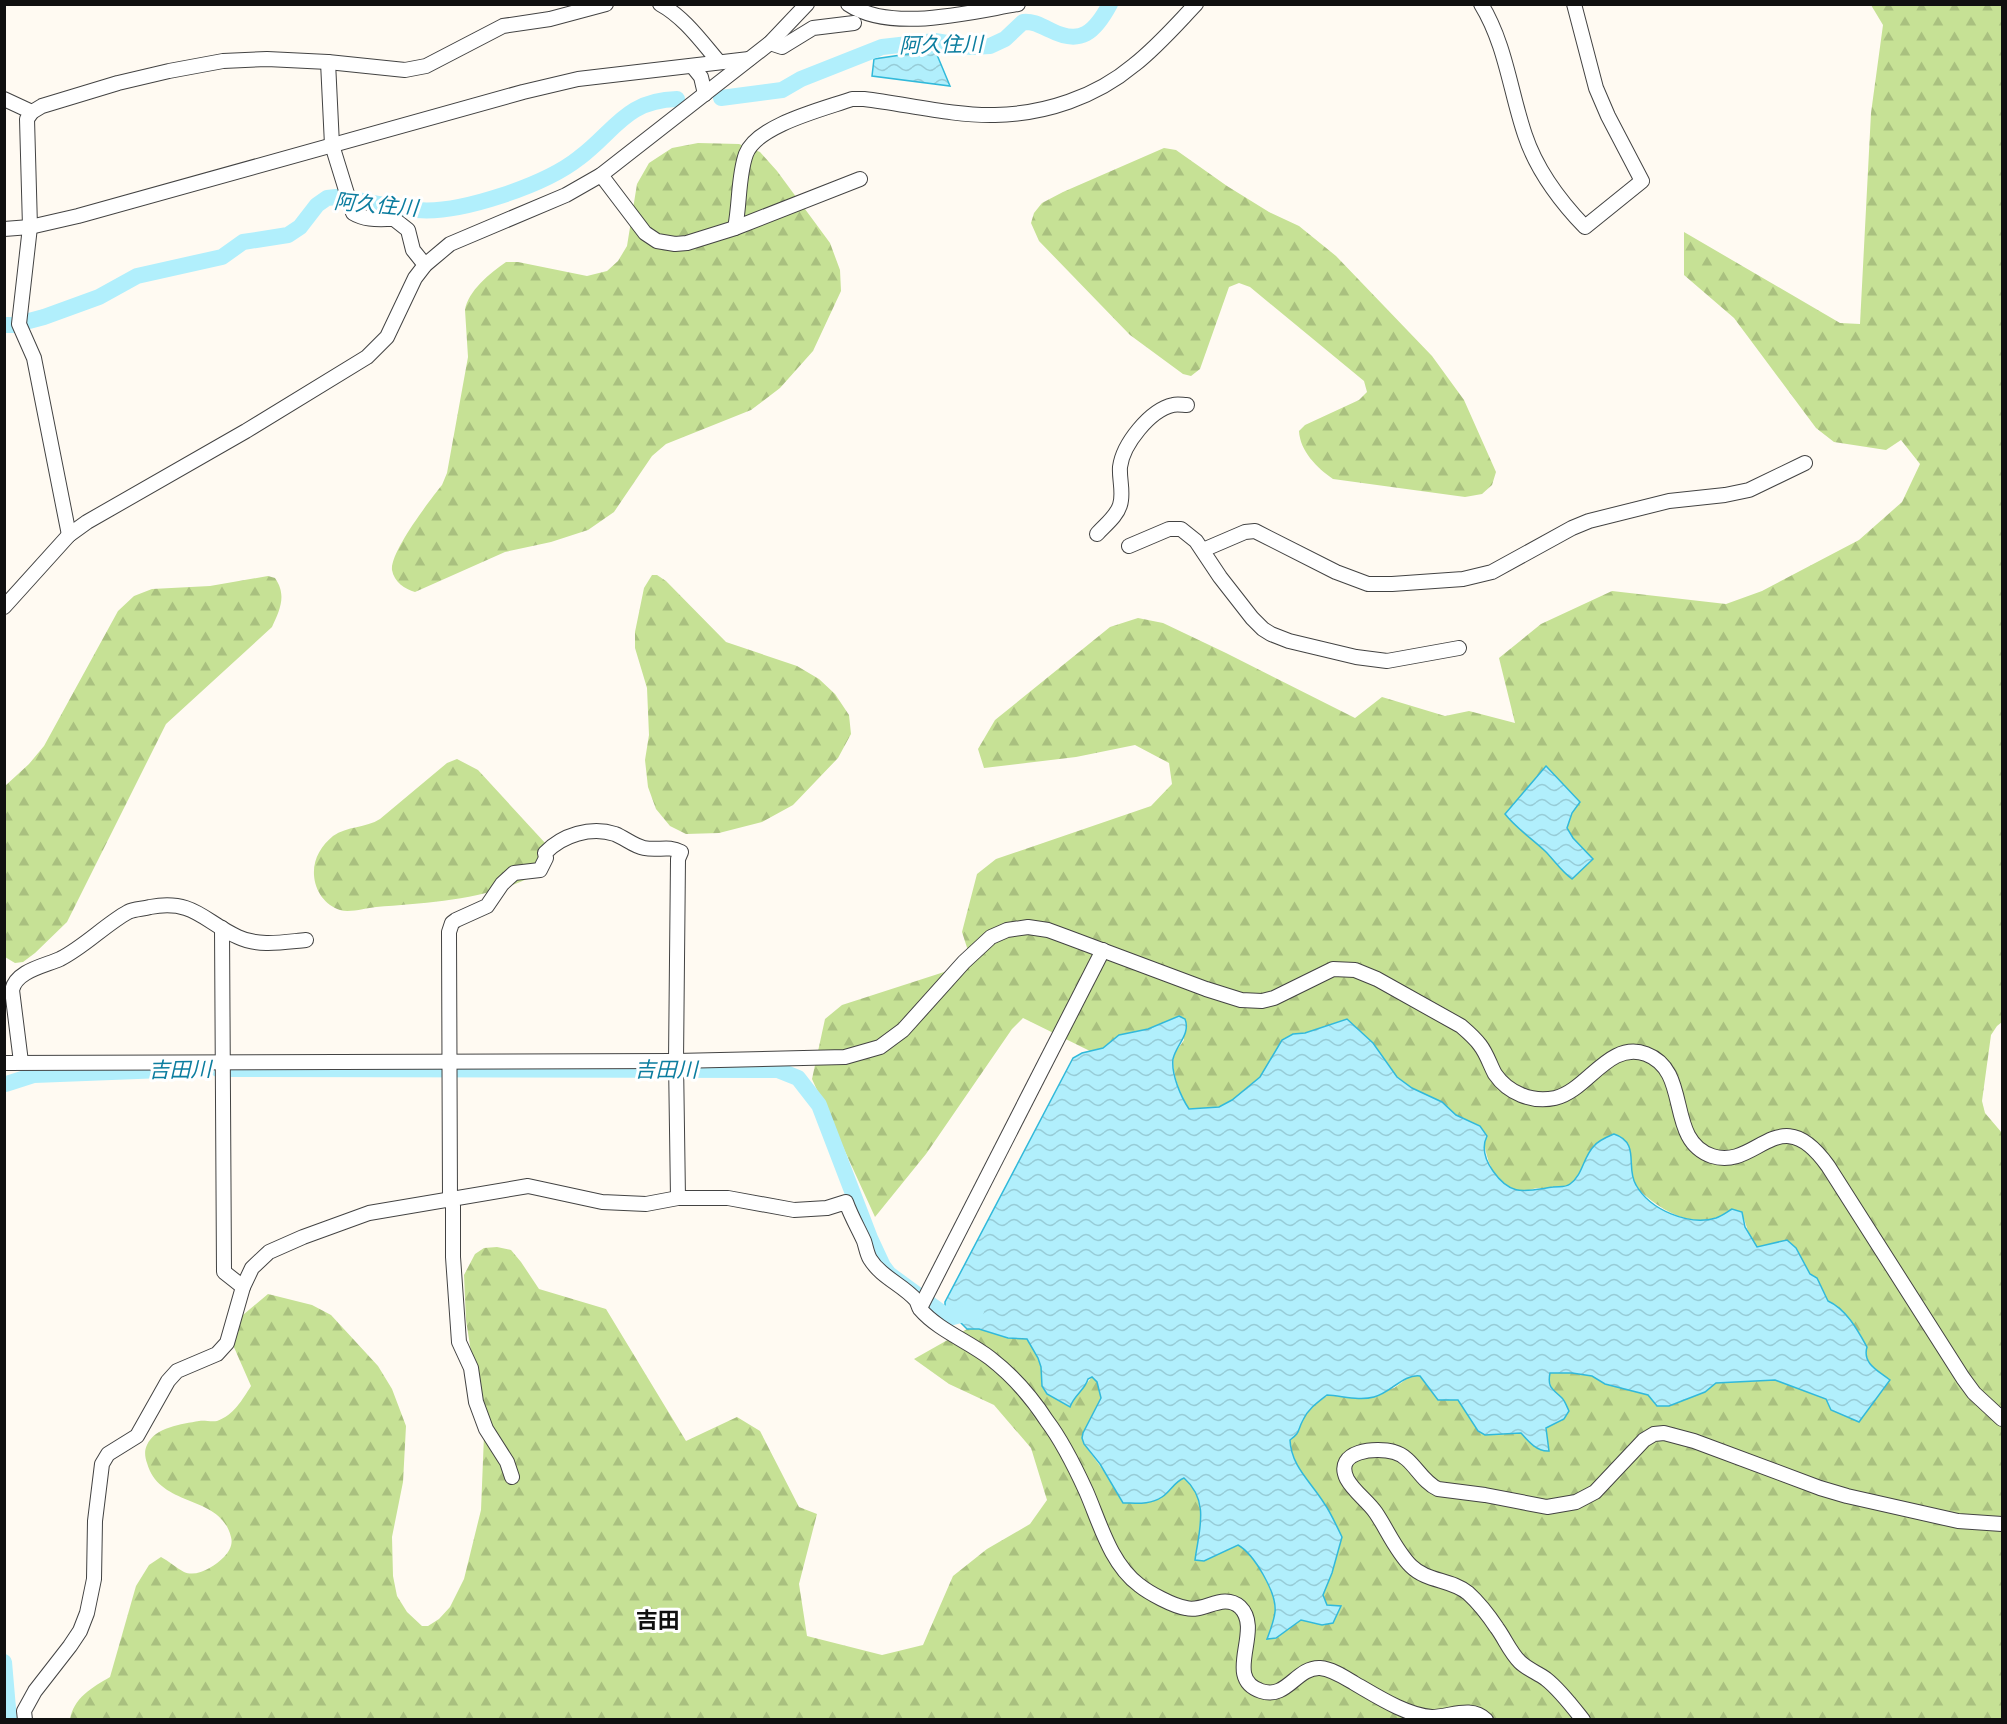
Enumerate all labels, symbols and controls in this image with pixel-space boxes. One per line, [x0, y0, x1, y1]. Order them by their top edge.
water label: 阿久住川 [899, 32, 985, 58]
water label: 阿久住川 [333, 189, 421, 221]
water label: 吉田川 [148, 1057, 214, 1083]
water label: 吉田川 [635, 1058, 699, 1082]
district label: 吉田 [636, 1608, 680, 1633]

